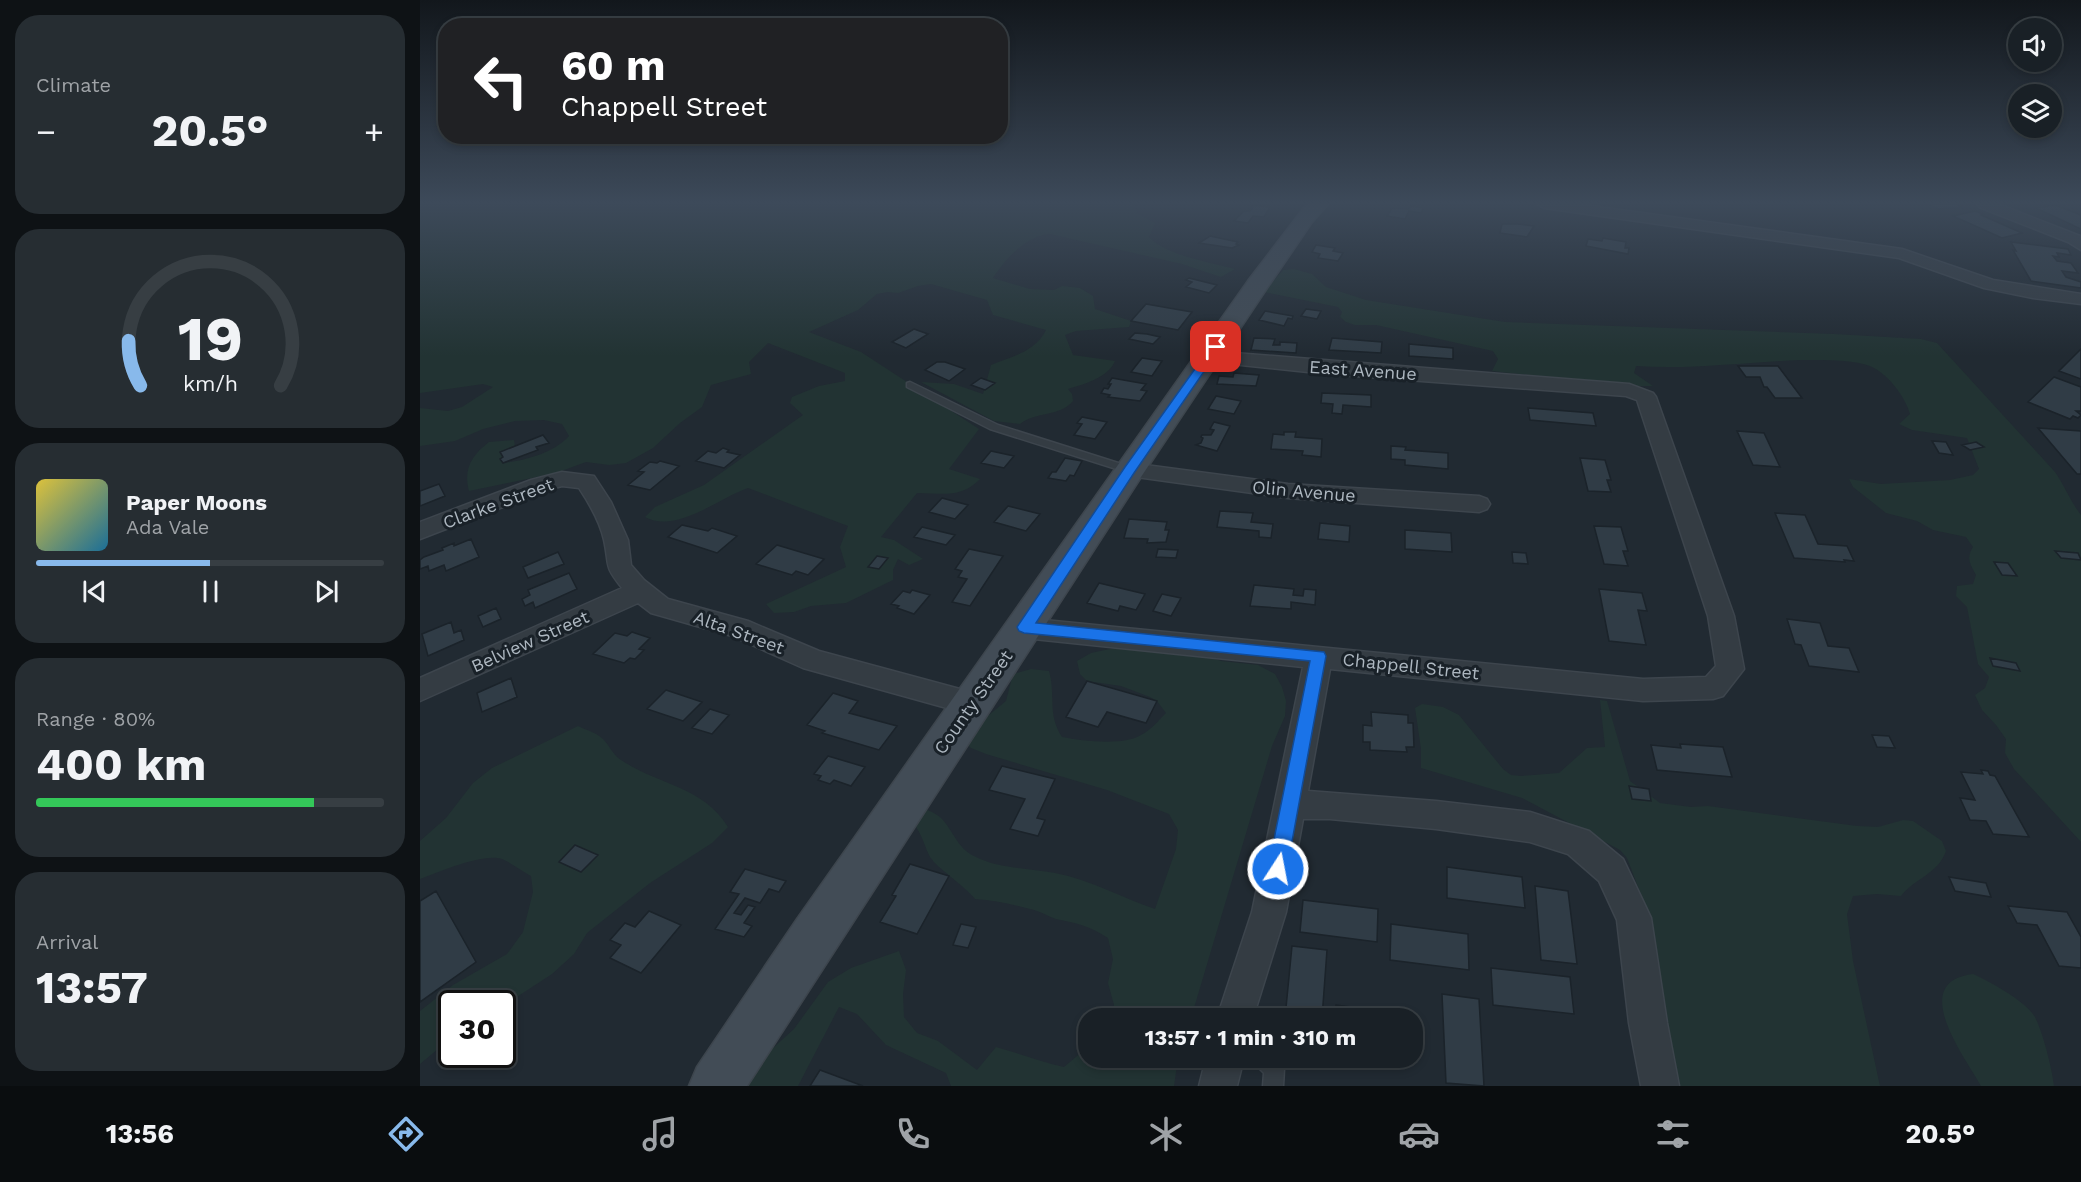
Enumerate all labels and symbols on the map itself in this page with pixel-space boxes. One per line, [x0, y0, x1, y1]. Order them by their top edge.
pin [1190, 321, 1241, 372]
street label: East Avenue [1309, 356, 1417, 384]
street label: Clarke Street [440, 473, 557, 533]
street label: Olin Avenue [1251, 476, 1357, 506]
street label: Belview Street [468, 605, 593, 676]
street label: Alta Street [691, 606, 787, 658]
street label: County Street [929, 646, 1017, 758]
street label: Chappell Street [1342, 648, 1481, 684]
position arrow [1246, 837, 1310, 901]
speed limit sign: 30 [438, 990, 516, 1068]

